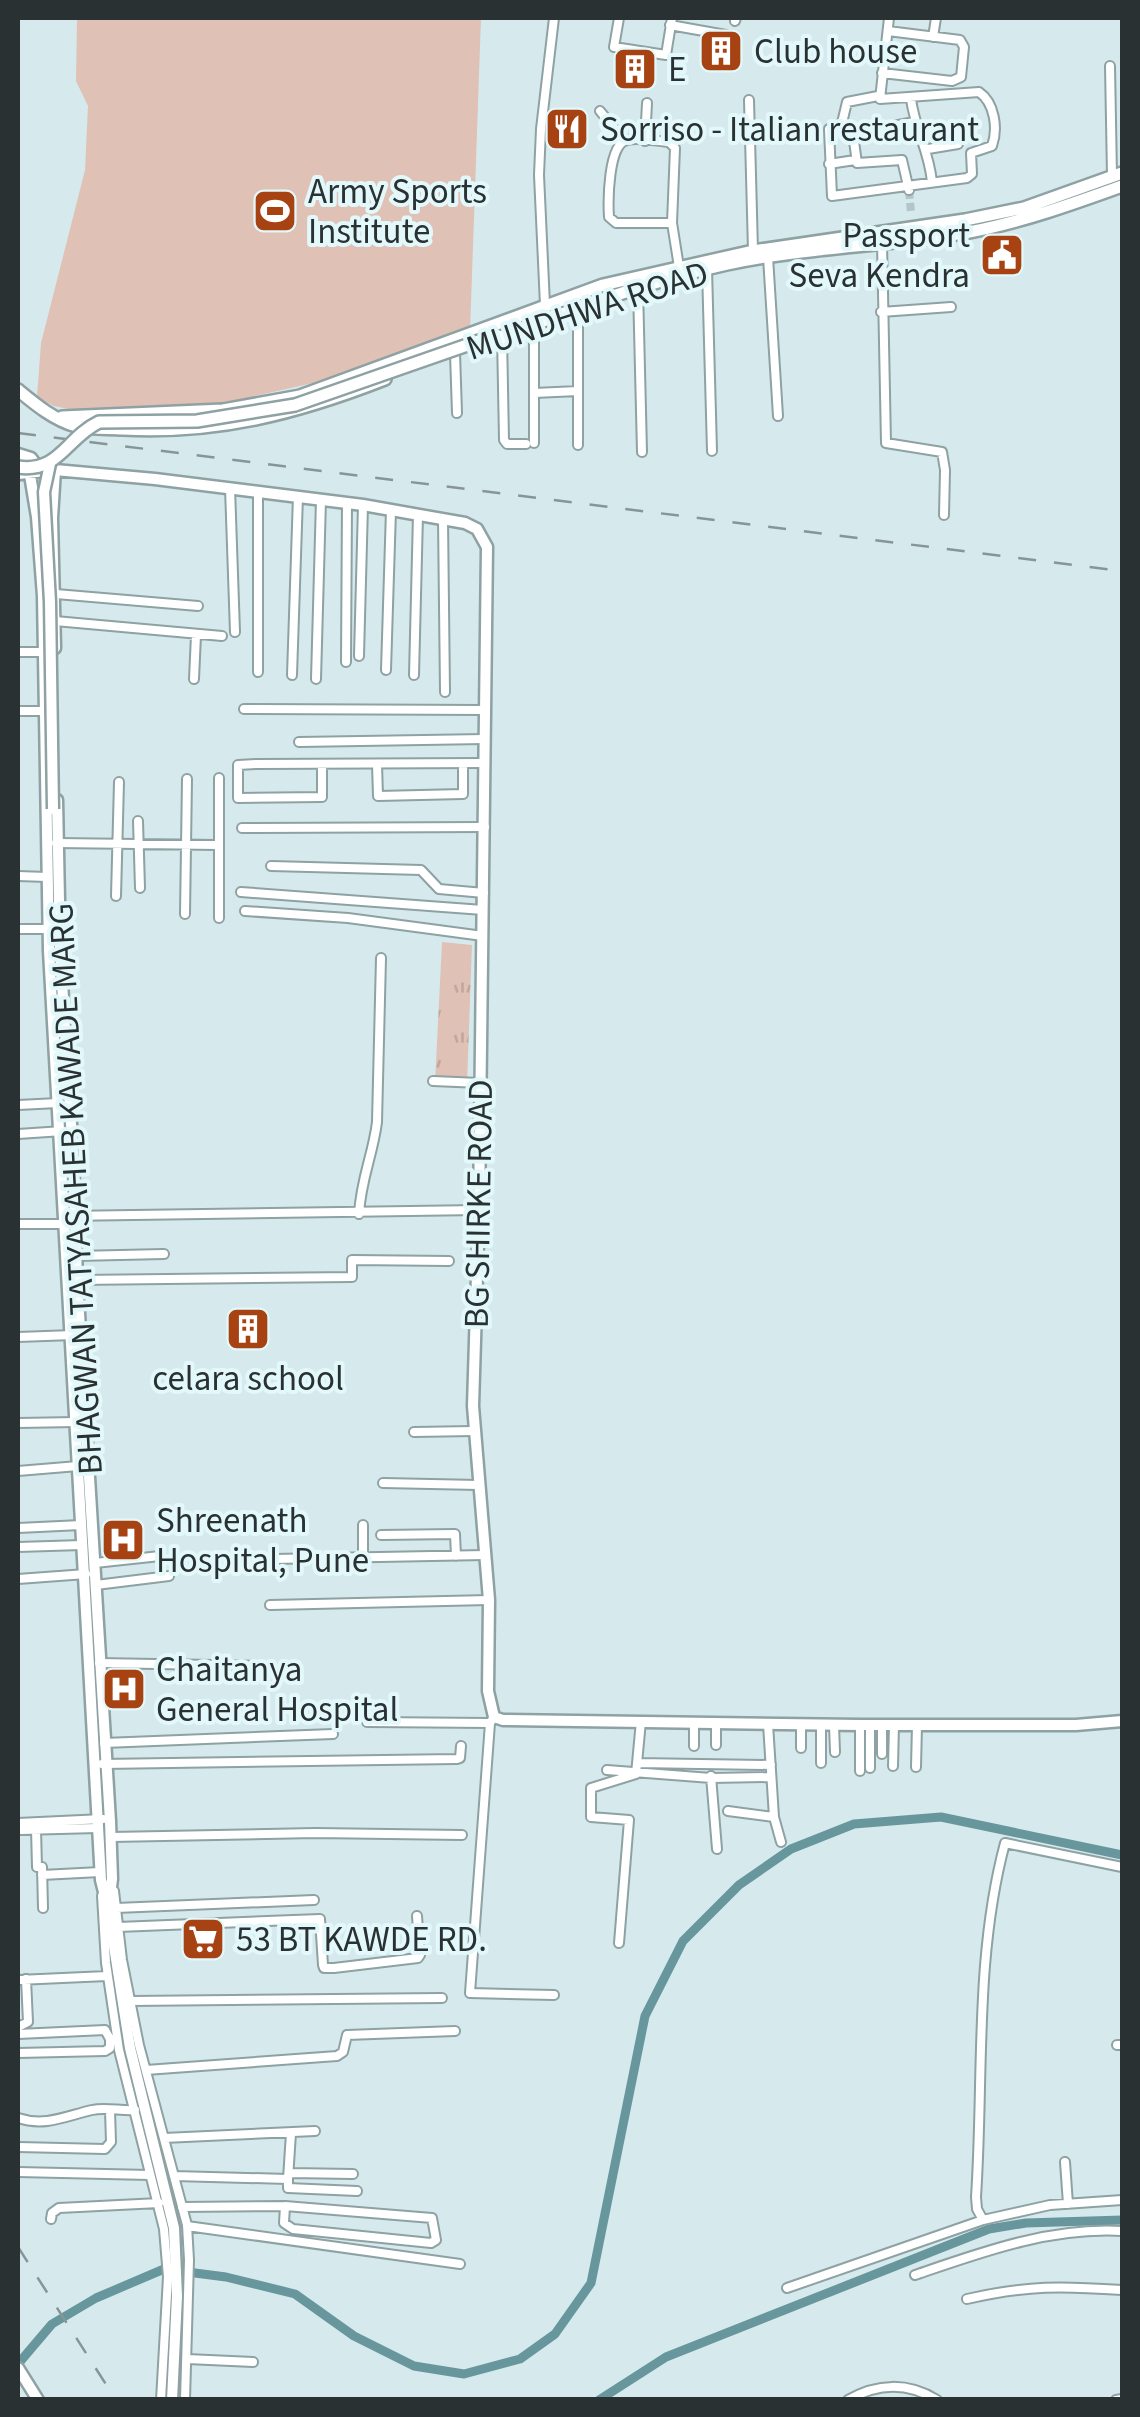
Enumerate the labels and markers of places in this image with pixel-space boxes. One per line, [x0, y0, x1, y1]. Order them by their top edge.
place label: Club house [754, 27, 917, 77]
building icon: Club house [698, 28, 744, 74]
place label: E [668, 45, 686, 95]
building icon: E [612, 46, 658, 92]
place label: Sorriso - Italian restaurant [600, 105, 979, 155]
restaurant icon: Sorriso - Italian restaurant [544, 106, 590, 152]
place label: Army Sports Institute [308, 167, 487, 257]
sports icon: Army Sports Institute [252, 188, 298, 234]
place label: Passport Seva Kendra [789, 211, 970, 301]
public building icon: Passport Seva Kendra [979, 232, 1025, 278]
building icon: celara school [225, 1306, 271, 1352]
place label: celara school [152, 1354, 344, 1404]
place label: Shreenath Hospital, Pune [156, 1496, 369, 1586]
hospital icon: Shreenath Hospital, Pune [100, 1517, 146, 1563]
place label: Chaitanya General Hospital [156, 1645, 398, 1735]
hospital icon: Chaitanya General Hospital [101, 1666, 147, 1712]
place label: 53 BT KAWDE RD. [236, 1915, 487, 1965]
supermarket icon: 53 BT KAWDE RD. [180, 1916, 226, 1962]

